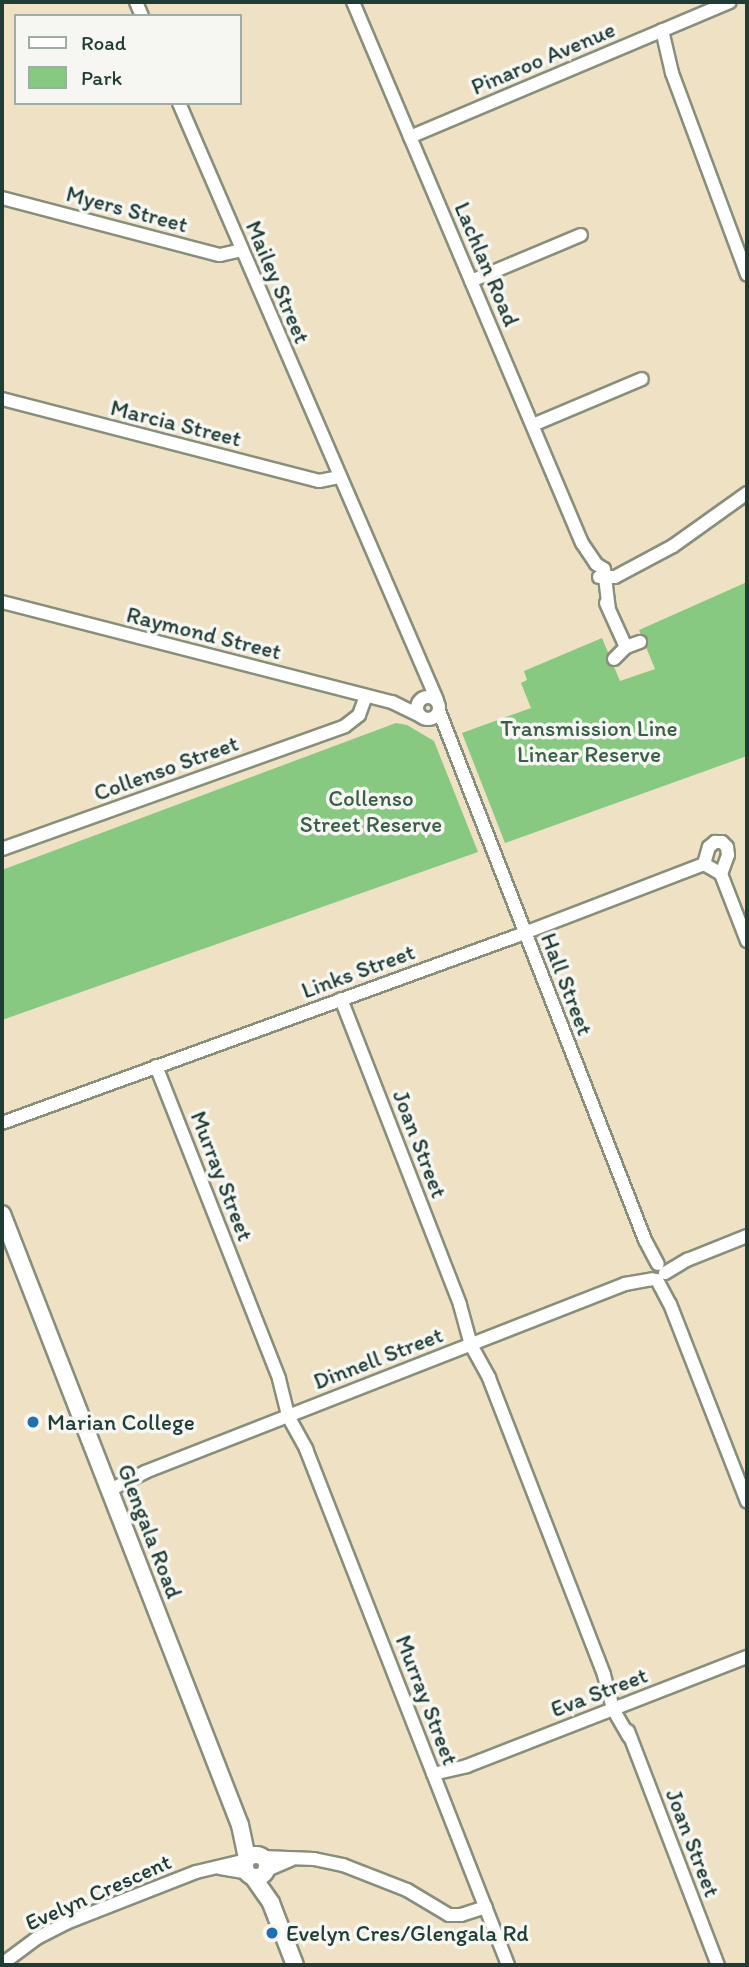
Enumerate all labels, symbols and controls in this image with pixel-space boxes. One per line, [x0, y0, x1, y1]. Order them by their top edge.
legend [14, 14, 242, 105]
street label: Pinaroo Avenue [467, 15, 619, 101]
text: Road [81, 30, 126, 55]
text: Park [81, 65, 122, 90]
street label: Myers Street [63, 180, 191, 238]
street label: Lachlan Road [449, 198, 525, 330]
street label: Mailey Street [240, 217, 316, 347]
street label: Marcia Street [108, 393, 244, 453]
street label: Raymond Street [124, 600, 284, 666]
park label: Transmission Line Linear Reserve [500, 714, 678, 768]
street label: Collenso Street [90, 729, 242, 807]
park label: Collenso Street Reserve [300, 784, 442, 838]
street label: Hall Street [535, 929, 599, 1039]
street label: Links Street [298, 938, 418, 1004]
street label: Joan Street [387, 1086, 453, 1202]
street label: Murray Street [185, 1107, 259, 1245]
street label: Dinnell Street [309, 1321, 447, 1395]
place label: Marian College [47, 1408, 195, 1436]
marker: Marian College [25, 1414, 41, 1430]
street label: Glengala Road [112, 1460, 188, 1602]
street label: Murray Street [390, 1631, 464, 1769]
street label: Eva Street [547, 1661, 651, 1723]
street label: Joan Street [660, 1785, 726, 1901]
street label: Evelyn Crescent [20, 1847, 176, 1937]
place label: Evelyn Cres/Glengala Rd [286, 1919, 529, 1947]
marker: Evelyn Cres/Glengala Rd [264, 1925, 280, 1941]

